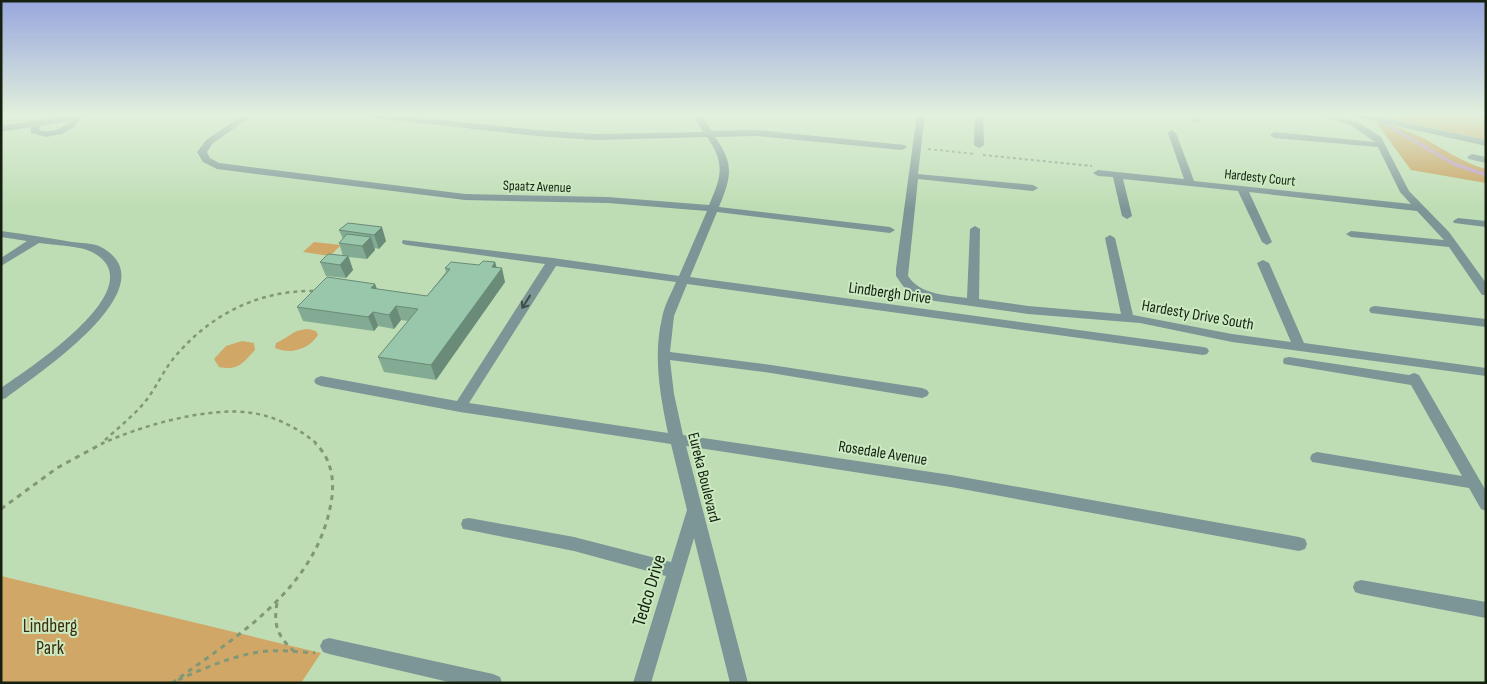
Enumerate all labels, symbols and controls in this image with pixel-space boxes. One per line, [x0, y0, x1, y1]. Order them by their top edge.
street label: Hardesty Court [1224, 165, 1296, 190]
street label: Spaatz Avenue [503, 177, 571, 196]
street label: Lindbergh Drive [847, 278, 932, 309]
one-way arrow [521, 294, 531, 308]
street label: Hardesty Drive South [1140, 296, 1255, 335]
street label: Eureka Boulevard [683, 431, 724, 524]
street label: Rosedale Avenue [837, 437, 929, 470]
street label: Tedco Drive [628, 552, 671, 629]
park label: Lindberg Park [23, 615, 78, 660]

